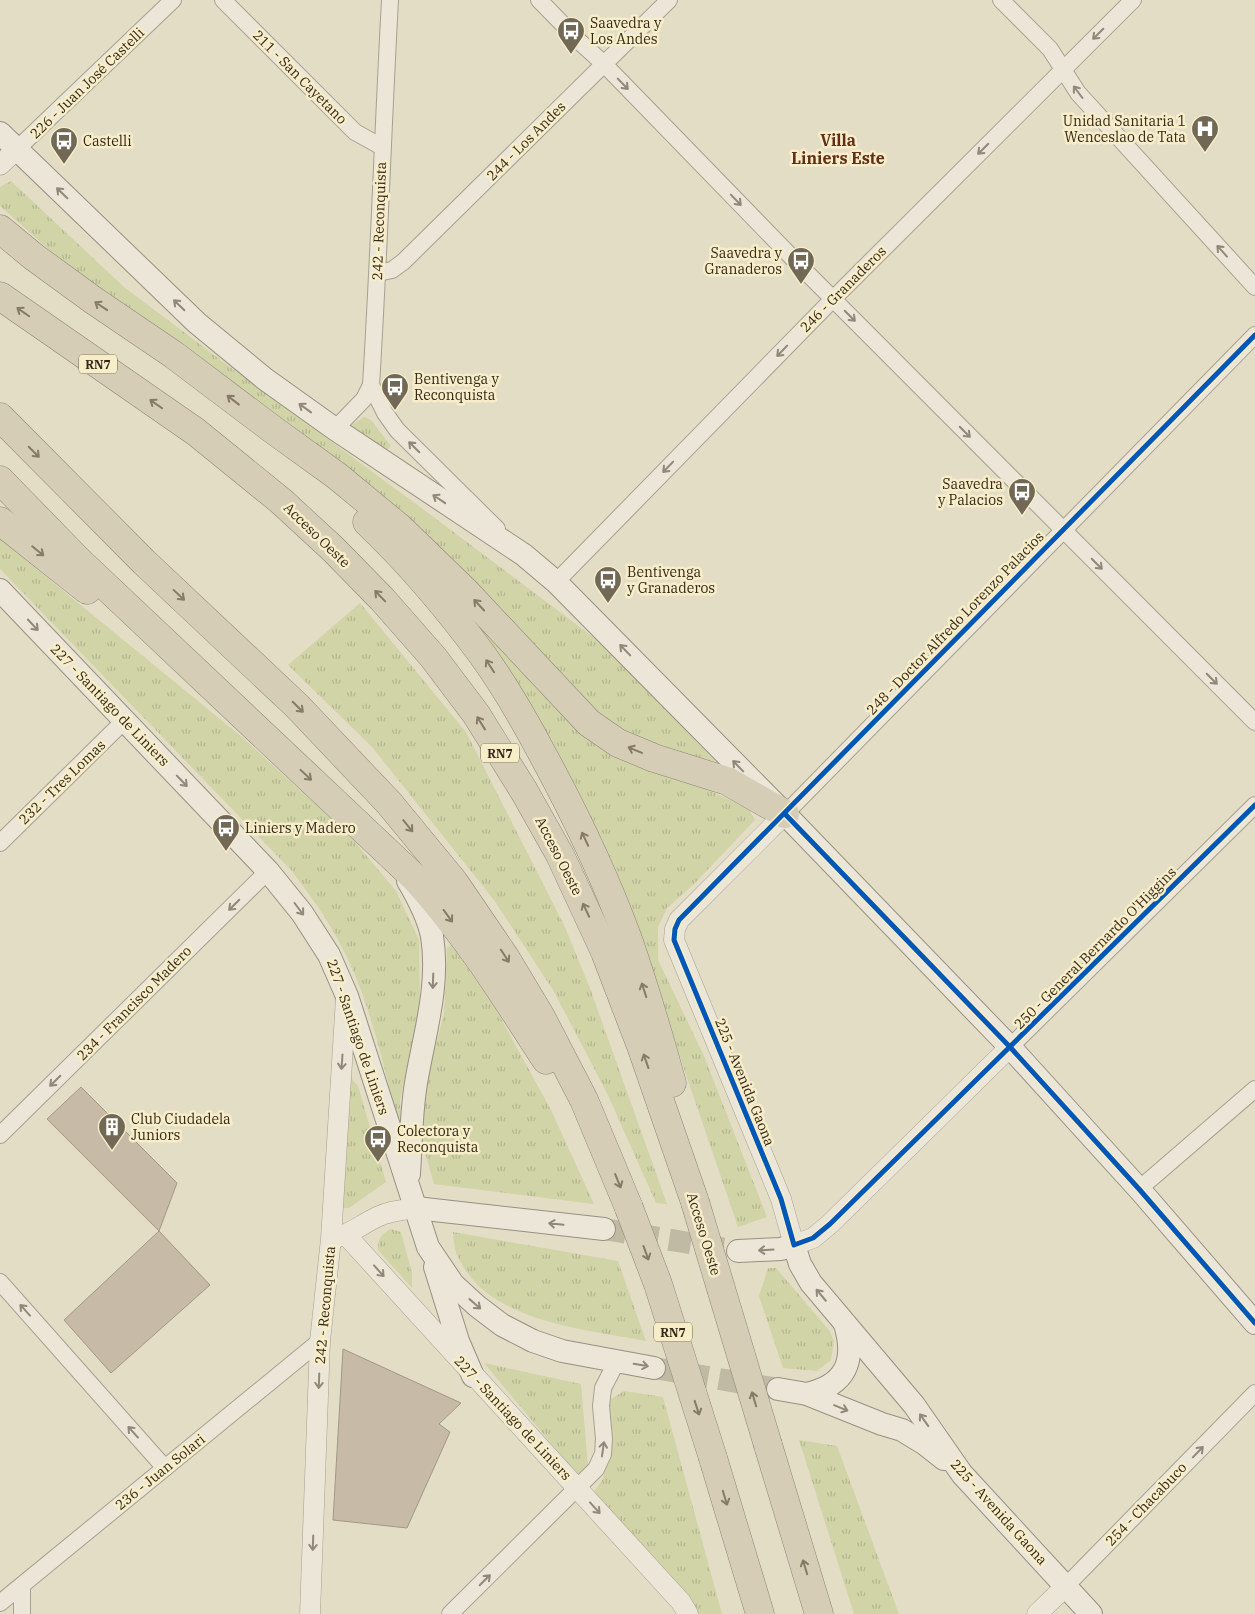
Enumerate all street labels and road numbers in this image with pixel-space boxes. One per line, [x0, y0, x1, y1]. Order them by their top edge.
street label: 226 - Juan José Castelli [26, 24, 148, 142]
street label: 211 - San Cayetano [249, 26, 351, 128]
street label: 244 - Los Andes [483, 97, 570, 184]
street label: 242 - Reconquista [368, 161, 390, 281]
street label: 246 - Granaderos [796, 242, 890, 336]
road number: RN7 [79, 354, 117, 374]
street label: Acceso Oeste [280, 499, 354, 571]
street label: 248 - Doctor Alfredo Lorenzo Palacios [862, 527, 1048, 718]
street label: 227 - Santiago de Liniers [47, 640, 173, 770]
street label: 232 - Tres Lomas [15, 736, 109, 828]
road number: RN7 [481, 744, 519, 762]
street label: Acceso Oeste [531, 814, 587, 898]
street label: 250 - General Bernardo O'Higgins [1010, 863, 1180, 1033]
street label: 234 - Francisco Madero [73, 942, 195, 1064]
street label: 227 - Santiago de Liniers [323, 957, 393, 1117]
street label: 225 - Avenida Gaona [711, 1015, 779, 1149]
street label: Acceso Oeste [683, 1190, 725, 1278]
street label: 242 - Reconquista [311, 1245, 339, 1365]
road number: RN7 [654, 1322, 692, 1341]
street label: 227 - Santiago de Liniers [451, 1352, 575, 1484]
street label: 236 - Juan Solari [111, 1430, 209, 1514]
street label: 225 - Avenida Gaona [947, 1455, 1052, 1569]
street label: 254 - Chacabuco [1102, 1458, 1191, 1550]

